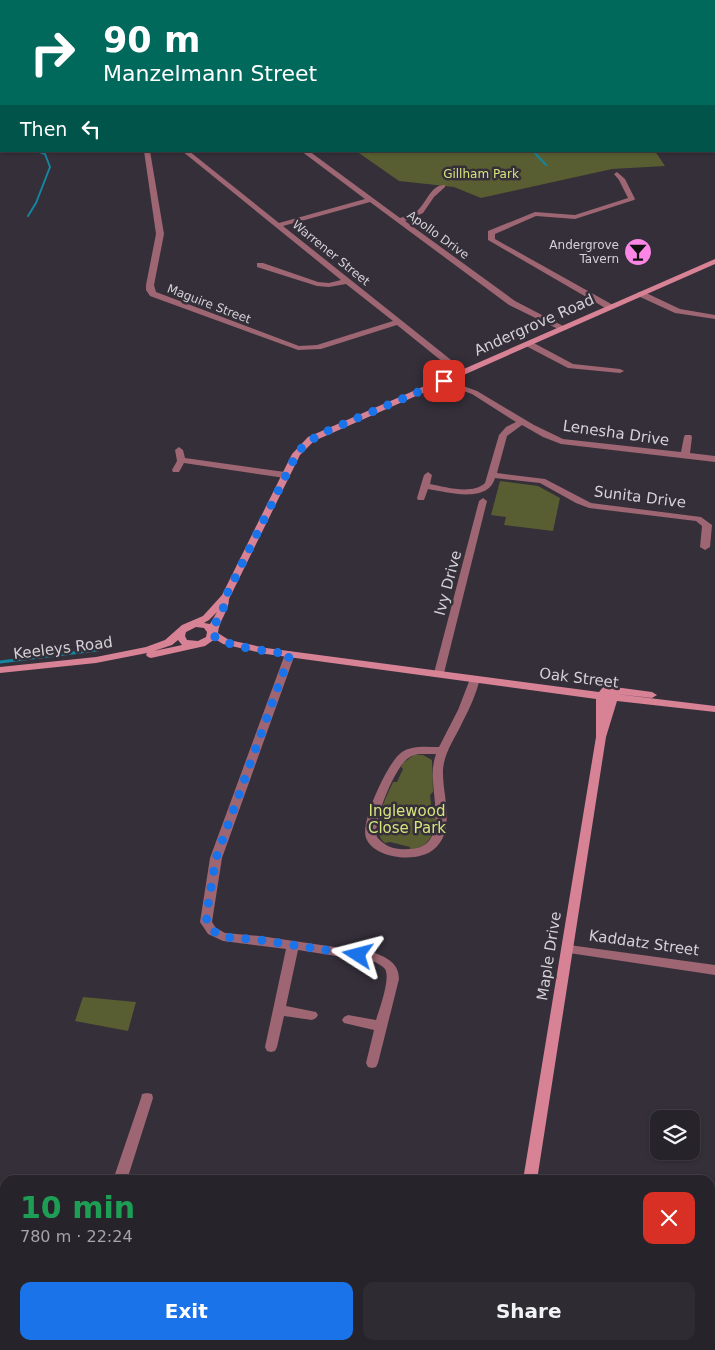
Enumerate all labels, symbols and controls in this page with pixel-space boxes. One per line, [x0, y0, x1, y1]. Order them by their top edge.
icon: right [20, 20, 85, 85]
text: 90 m [103, 20, 200, 60]
text: Manzelmann Street [103, 61, 317, 86]
icon: left [77, 115, 105, 143]
text: Then [20, 118, 67, 140]
park label: Gillham Park [443, 167, 519, 181]
street label: Apollo Drive [404, 208, 472, 262]
street label: Warrener Street [290, 218, 373, 289]
bar icon: Andergrove Tavern [623, 237, 653, 267]
place label: Andergrove Tavern [549, 238, 619, 266]
street label: Maguire Street [165, 282, 253, 327]
street label: Andergrove Road [471, 290, 597, 360]
pin [423, 360, 465, 402]
icon: arrive [430, 367, 458, 395]
street label: Lenesha Drive [562, 417, 670, 449]
street label: Sunita Drive [593, 482, 687, 512]
street label: Ivy Drive [431, 548, 465, 618]
street label: Keeleys Road [12, 633, 114, 663]
street label: Oak Street [538, 664, 620, 692]
park label: Inglewood Close Park [368, 802, 446, 837]
street label: Maple Drive [533, 910, 565, 1002]
street label: Kaddatz Street [588, 926, 700, 960]
position arrow [331, 928, 383, 980]
map controls [650, 1110, 700, 1160]
button: layers [650, 1110, 700, 1160]
text: 10 min [20, 1190, 135, 1225]
button: close [643, 1192, 695, 1244]
text: 780 m · 22:24 [20, 1227, 133, 1246]
button: Exit [20, 1282, 353, 1340]
button: Share [363, 1282, 695, 1340]

